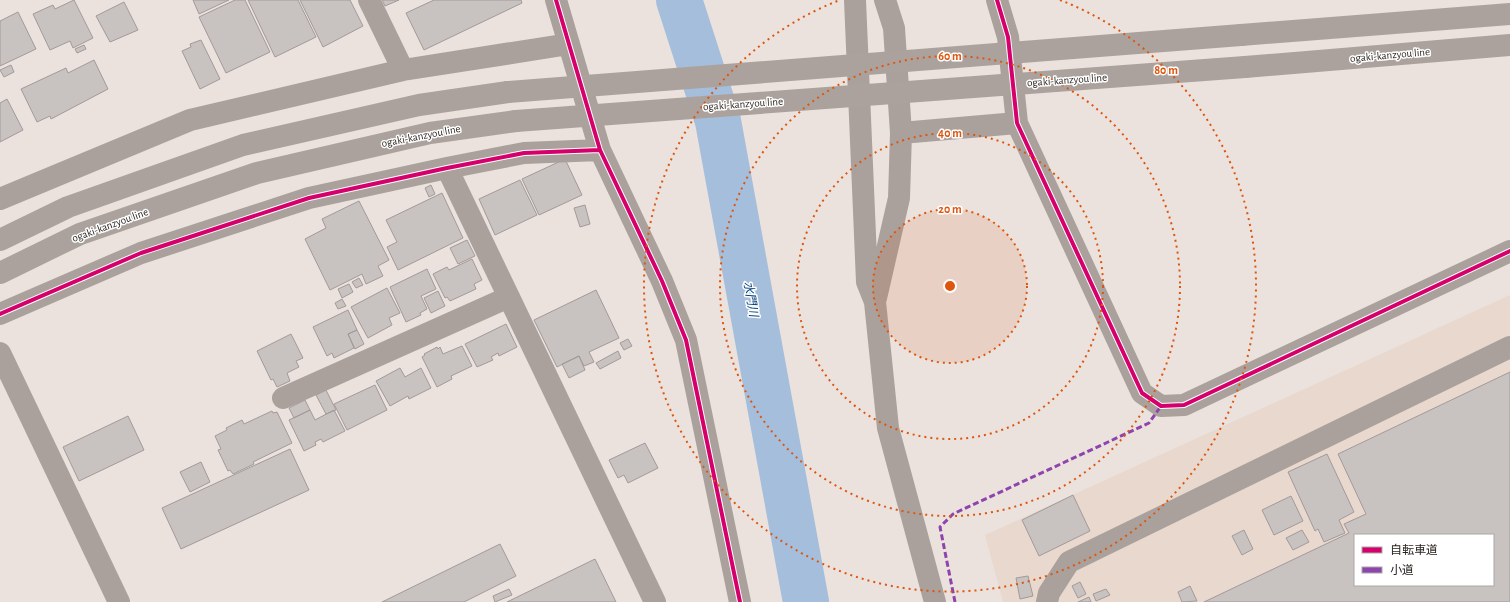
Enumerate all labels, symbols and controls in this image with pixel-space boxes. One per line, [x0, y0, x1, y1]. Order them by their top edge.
street label: ogaki-kanzyou line [1350, 46, 1430, 64]
text: 60 m [938, 50, 962, 62]
text: 80 m [1154, 64, 1178, 76]
street label: ogaki-kanzyou line [1027, 72, 1107, 88]
street label: ogaki-kanzyou line [703, 96, 783, 112]
street label: ogaki-kanzyou line [381, 123, 461, 149]
text: 40 m [938, 127, 962, 139]
text: 20 m [938, 203, 962, 215]
street label: ogaki-kanzyou line [70, 206, 150, 244]
centre of rings [943, 279, 957, 293]
water label: 水門川 [742, 280, 761, 320]
legend [1354, 534, 1494, 586]
text: 自転車道 [1390, 543, 1438, 556]
text: 小道 [1390, 563, 1414, 576]

